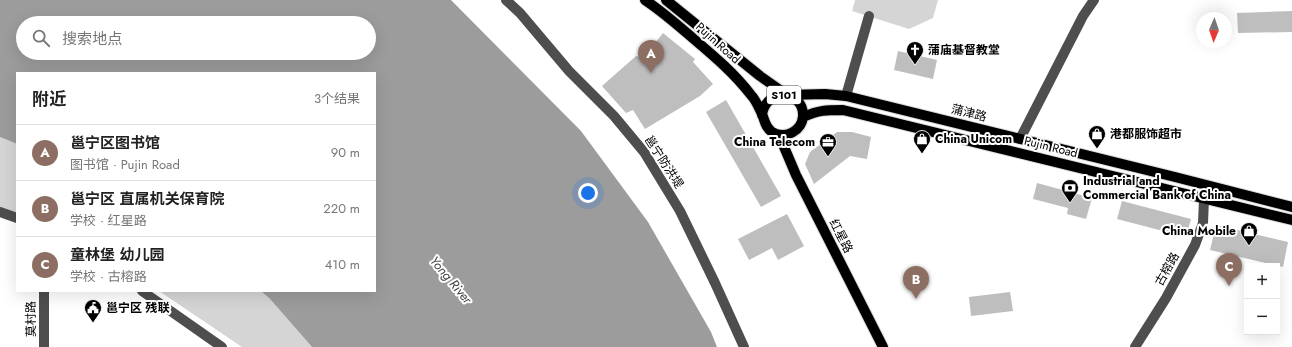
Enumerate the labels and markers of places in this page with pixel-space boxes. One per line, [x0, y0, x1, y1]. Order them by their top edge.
pin: A [638, 40, 664, 73]
church icon: 蒲庙基督教堂 [905, 40, 925, 65]
place label: 蒲庙基督教堂 [928, 41, 1000, 59]
shop icon: 港都服饰超市 [1087, 124, 1107, 149]
place label: 港都服饰超市 [1110, 125, 1182, 143]
shop icon: China Unicom [912, 129, 932, 154]
place label: China Unicom [935, 130, 1012, 148]
office icon: China Telecom [818, 132, 838, 157]
place label: China Telecom [734, 133, 815, 151]
place label: Industrial and Commercial Bank of China [1083, 172, 1231, 204]
bank icon: Industrial and Commercial Bank of China [1060, 178, 1080, 203]
shop icon: China Mobile [1239, 221, 1259, 246]
place label: China Mobile [1162, 222, 1236, 240]
pin: C [1216, 253, 1242, 286]
pin: B [903, 266, 929, 299]
public building icon: 邕宁区 残联 [83, 298, 103, 323]
place label: 邕宁区 残联 [106, 299, 170, 317]

